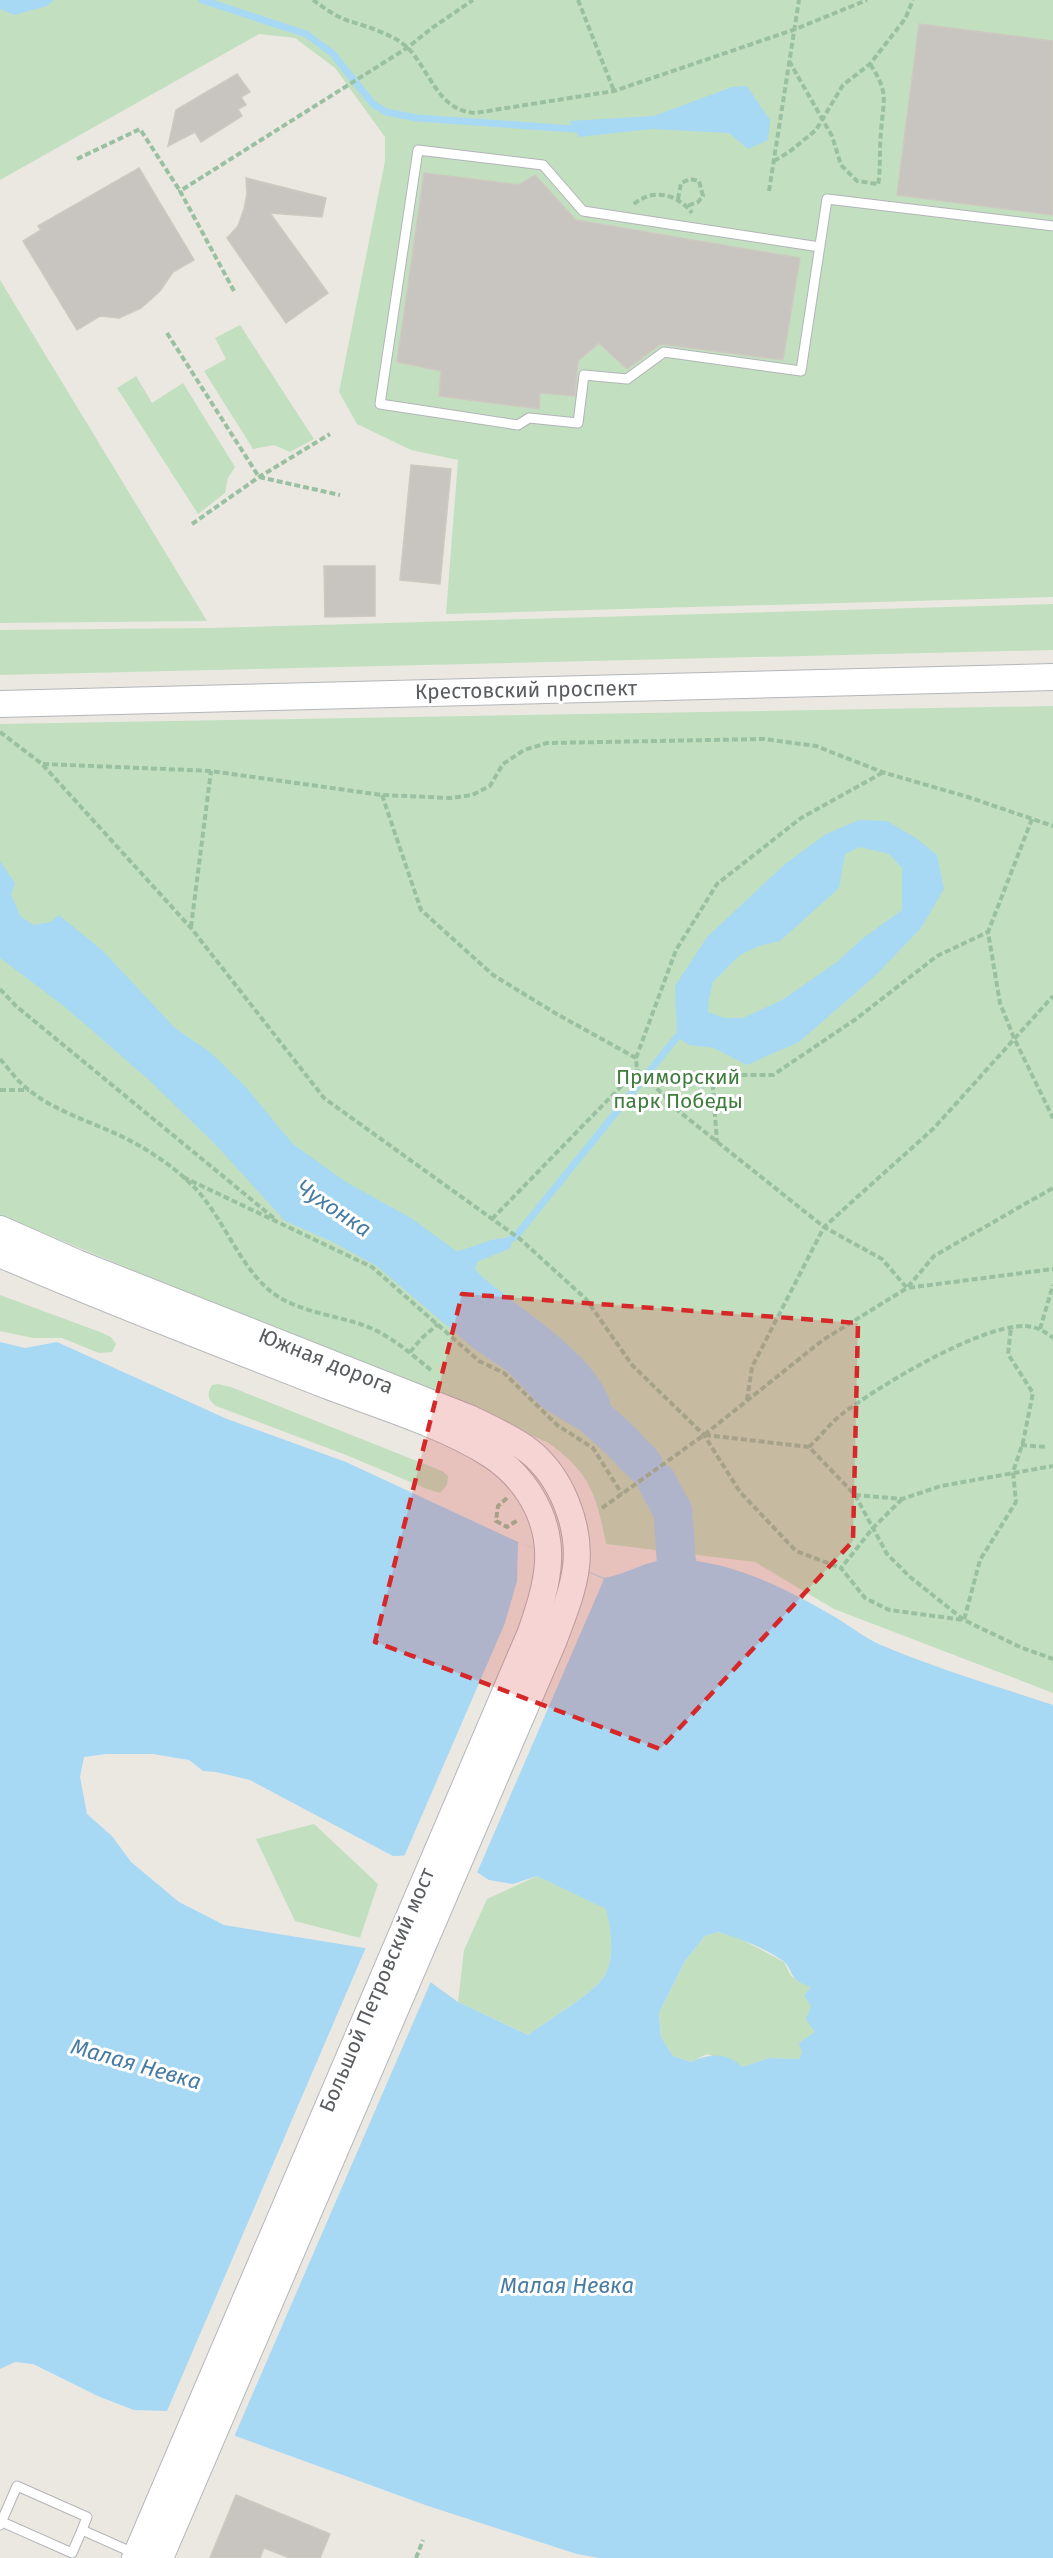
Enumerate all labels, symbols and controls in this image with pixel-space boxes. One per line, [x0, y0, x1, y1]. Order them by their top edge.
street label: Крестовский проспект [415, 675, 638, 705]
park label: Приморский парк Победы [613, 1064, 743, 1114]
water label: Чухонка [292, 1173, 376, 1243]
street label: Южная дорога [255, 1322, 397, 1400]
street label: Большой Петровский мост [314, 1863, 441, 2116]
water label: Малая Невка [68, 2033, 204, 2095]
water label: Малая Невка [500, 2272, 634, 2299]

